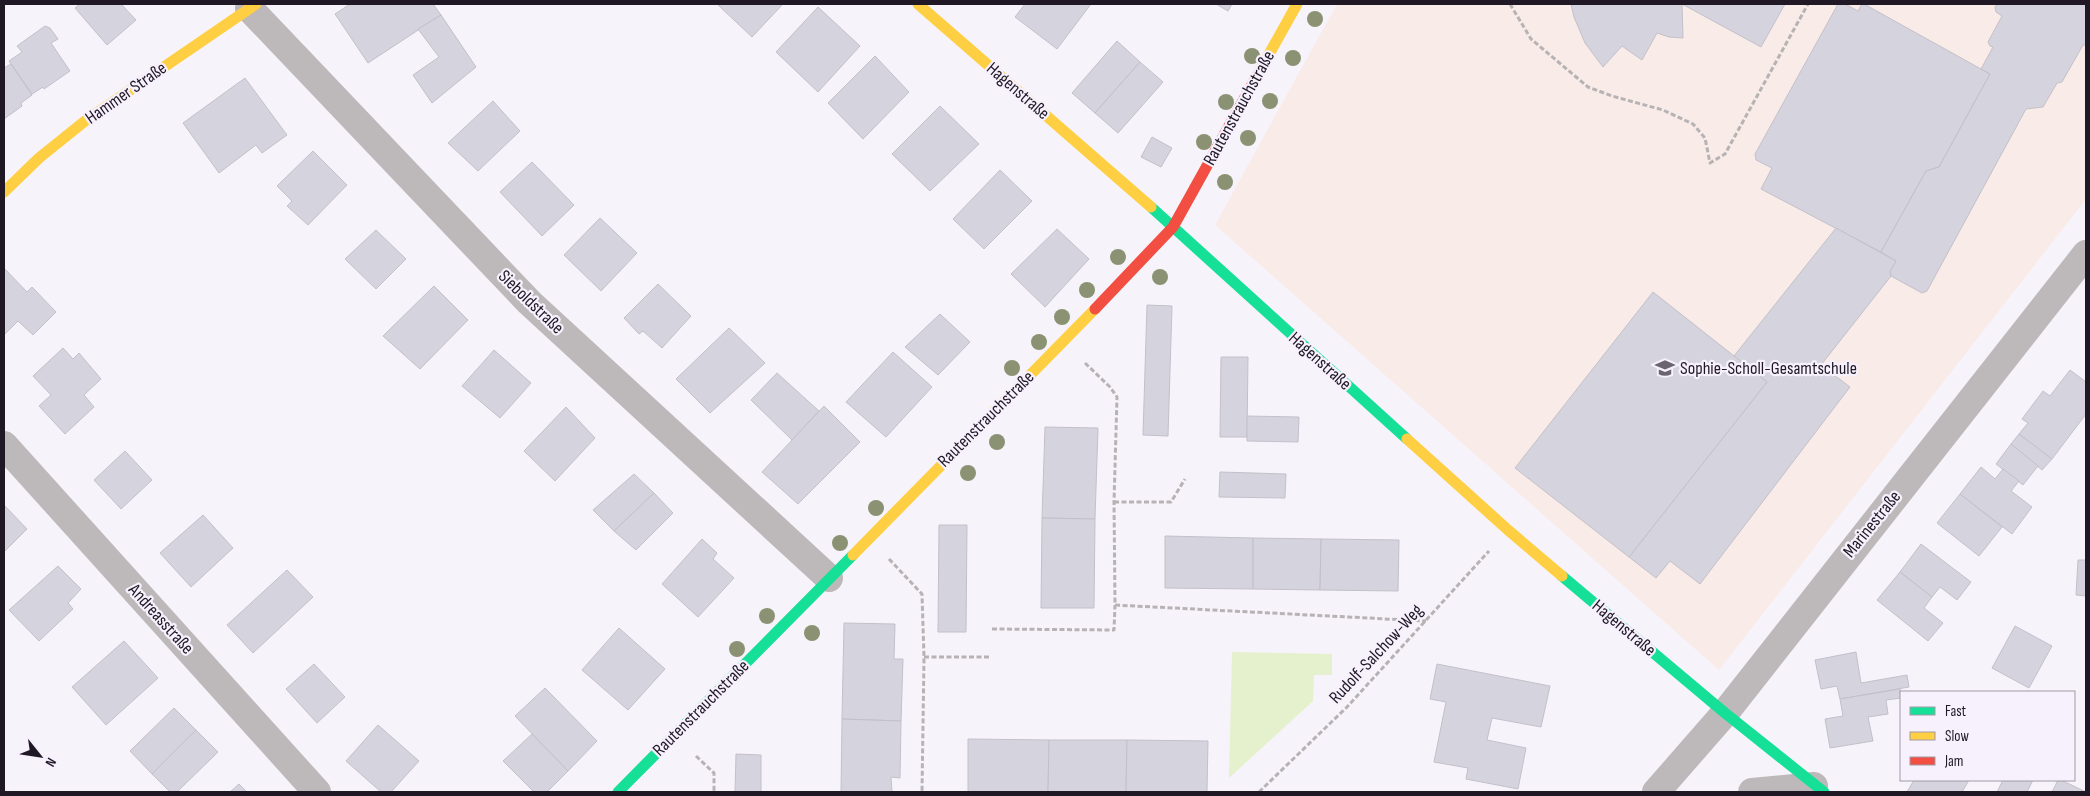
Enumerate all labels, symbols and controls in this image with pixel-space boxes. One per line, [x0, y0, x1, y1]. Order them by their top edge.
street label: Rautenstrauchstraße [1199, 47, 1279, 169]
street label: Hammer Straße [81, 57, 171, 129]
street label: Hagenstraße [982, 58, 1054, 124]
street label: Sieboldstraße [494, 266, 568, 338]
street label: Hagenstraße [1284, 328, 1356, 394]
school or university icon: Sophie-Scholl-Gesamtschule [1654, 357, 1676, 379]
place label: Sophie-Scholl-Gesamtschule [1680, 358, 1857, 379]
street label: Rautenstrauchstraße [933, 366, 1039, 472]
street label: Marinestraße [1839, 486, 1905, 562]
street label: Andreasstraße [123, 579, 198, 658]
street label: Hagenstraße [1588, 595, 1660, 661]
street label: Rudolf-Salchow-Weg [1325, 600, 1427, 708]
street label: Rautenstrauchstraße [648, 655, 754, 761]
legend [1900, 691, 2075, 781]
text: Fast [1945, 702, 1967, 721]
text: Slow [1945, 727, 1969, 746]
north arrow [15, 731, 65, 781]
text: Jam [1944, 752, 1963, 771]
text: N [42, 755, 60, 770]

